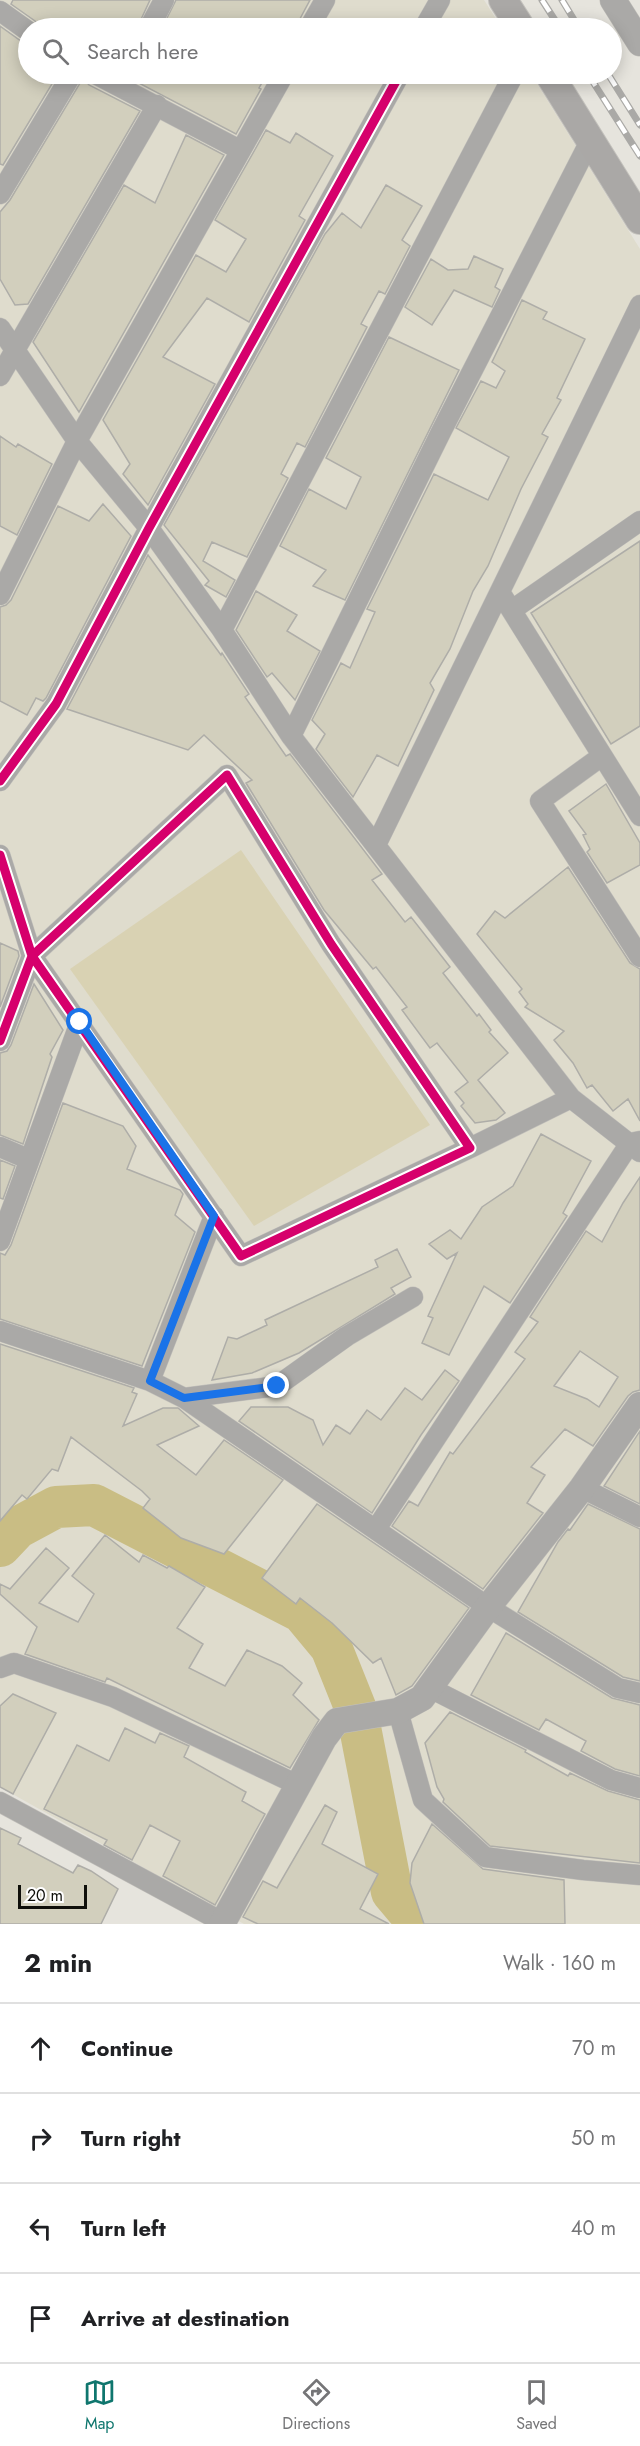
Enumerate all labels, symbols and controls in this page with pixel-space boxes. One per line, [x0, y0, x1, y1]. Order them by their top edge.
search box [18, 18, 622, 84]
icon: search [39, 35, 72, 68]
text: Search here [87, 35, 198, 67]
route start [66, 1008, 92, 1034]
route end [263, 1372, 289, 1398]
scale bar [18, 1882, 87, 1910]
text: 20 m [27, 1884, 63, 1907]
text: 2 min [24, 1944, 92, 1982]
text: Walk · 160 m [503, 1949, 616, 1978]
icon: ahead [24, 2032, 57, 2065]
text: Continue [81, 2032, 173, 2064]
text: 70 m [572, 2034, 616, 2063]
icon: right [24, 2122, 57, 2155]
text: Turn right [81, 2122, 181, 2154]
text: 50 m [571, 2124, 616, 2153]
icon: left [24, 2212, 57, 2245]
text: Turn left [81, 2212, 166, 2244]
text: 40 m [571, 2214, 616, 2243]
icon: arrive [24, 2302, 57, 2335]
text: Arrive at destination [81, 2302, 290, 2334]
tab: Map [83, 2376, 116, 2435]
tab: Directions [282, 2376, 350, 2435]
tab: Saved [516, 2376, 557, 2435]

